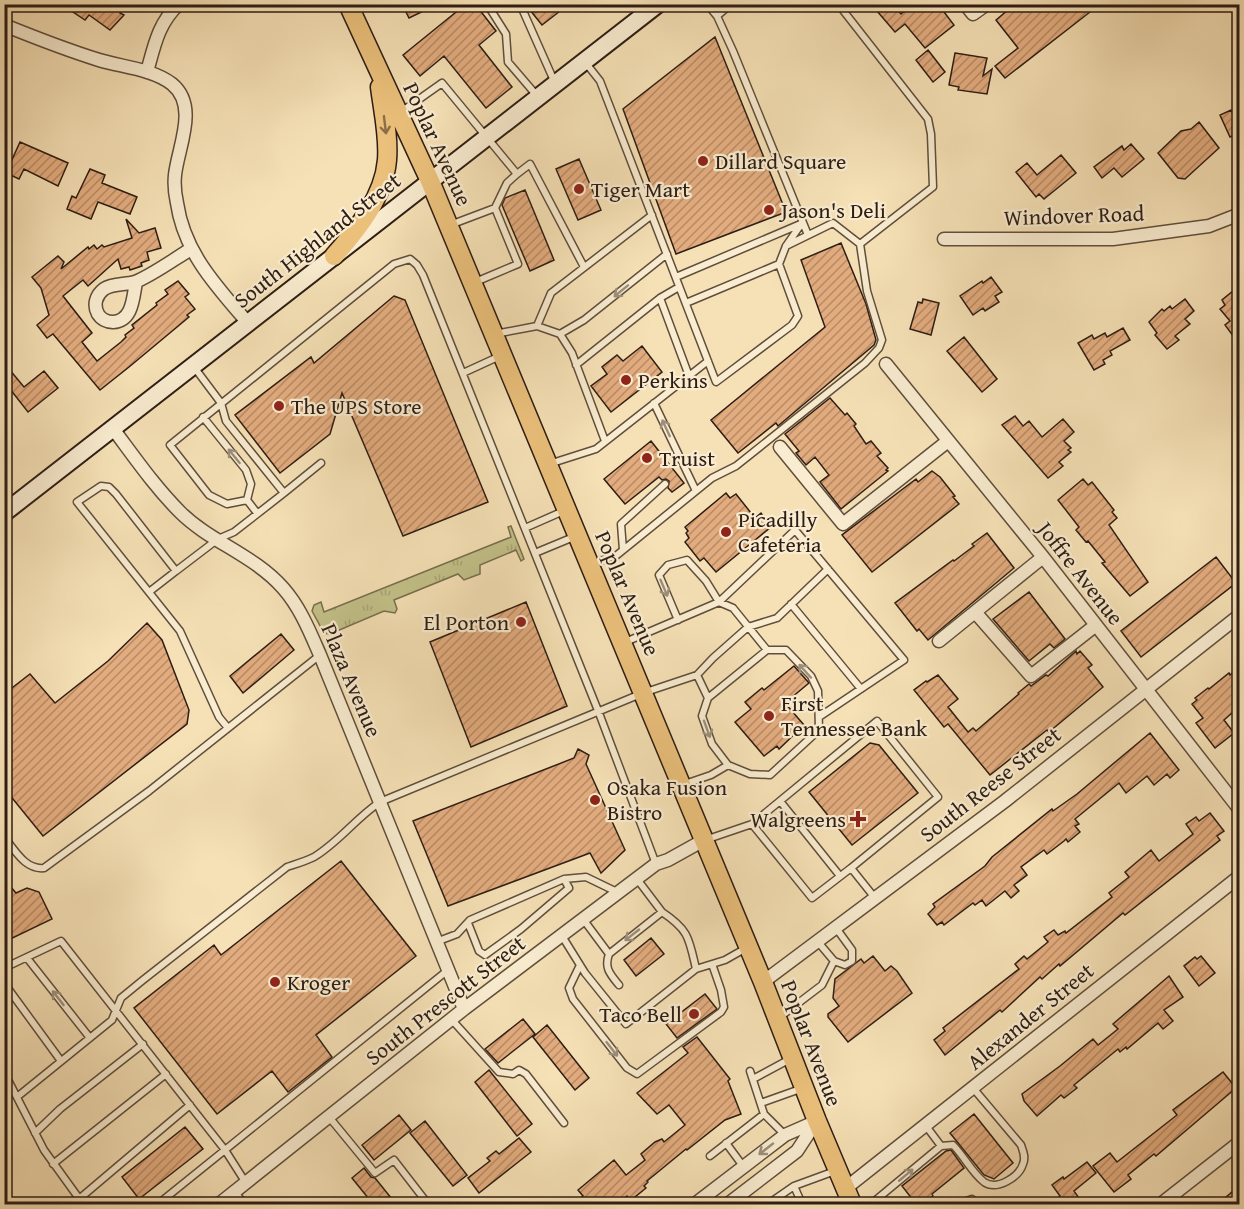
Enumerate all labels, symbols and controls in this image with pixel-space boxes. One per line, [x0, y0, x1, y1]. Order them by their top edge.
street label: Poplar Avenue [395, 77, 481, 211]
one-way arrow [380, 115, 391, 135]
place label: Dillard Square [715, 145, 846, 177]
marker: Dillard Square [696, 154, 710, 168]
street label: South Highland Street [227, 164, 407, 315]
place label: Tiger Mart [591, 173, 690, 205]
marker: Tiger Mart [572, 182, 586, 196]
place label: Jason's Deli [778, 194, 886, 226]
street label: Windover Road [1003, 197, 1145, 233]
marker: Jason's Deli [762, 203, 776, 217]
one-way arrow [613, 284, 629, 297]
place label: Perkins [638, 364, 708, 396]
marker: Perkins [619, 373, 633, 387]
place label: The UPS Store [291, 390, 422, 422]
marker: The UPS Store [272, 399, 286, 413]
one-way arrow [659, 420, 671, 438]
place label: Truist [659, 442, 715, 474]
one-way arrow [228, 448, 241, 464]
marker: Truist [640, 451, 654, 465]
place label: Picadilly Cafeteria [738, 503, 822, 560]
street label: Joffre Avenue [1028, 512, 1132, 632]
marker: Picadilly Cafeteria [719, 525, 733, 539]
street label: Poplar Avenue [587, 526, 669, 660]
one-way arrow [659, 578, 670, 597]
place label: El Porton [423, 606, 510, 638]
marker: El Porton [514, 615, 528, 629]
street label: Plaza Avenue [314, 618, 390, 742]
one-way arrow [798, 663, 812, 678]
place label: First Tennessee Bank [781, 687, 928, 744]
marker: First Tennessee Bank [762, 709, 776, 723]
street label: South Reese Street [912, 718, 1068, 849]
one-way arrow [702, 720, 713, 738]
place label: Osaka Fusion Bistro [607, 771, 728, 828]
marker: Osaka Fusion Bistro [588, 793, 602, 807]
place label: Walgreens [750, 803, 846, 835]
marker: Walgreens [851, 812, 865, 826]
street label: South Prescott Street [358, 927, 532, 1073]
one-way arrow [625, 929, 641, 942]
street label: Alexander Street [960, 955, 1101, 1077]
place label: Kroger [287, 966, 350, 998]
marker: Kroger [268, 975, 282, 989]
street label: Poplar Avenue [773, 975, 851, 1111]
one-way arrow [52, 990, 65, 1006]
place label: Taco Bell [599, 998, 682, 1030]
marker: Taco Bell [687, 1007, 701, 1021]
one-way arrow [605, 1041, 618, 1057]
one-way arrow [758, 1143, 774, 1156]
one-way arrow [898, 1168, 913, 1182]

